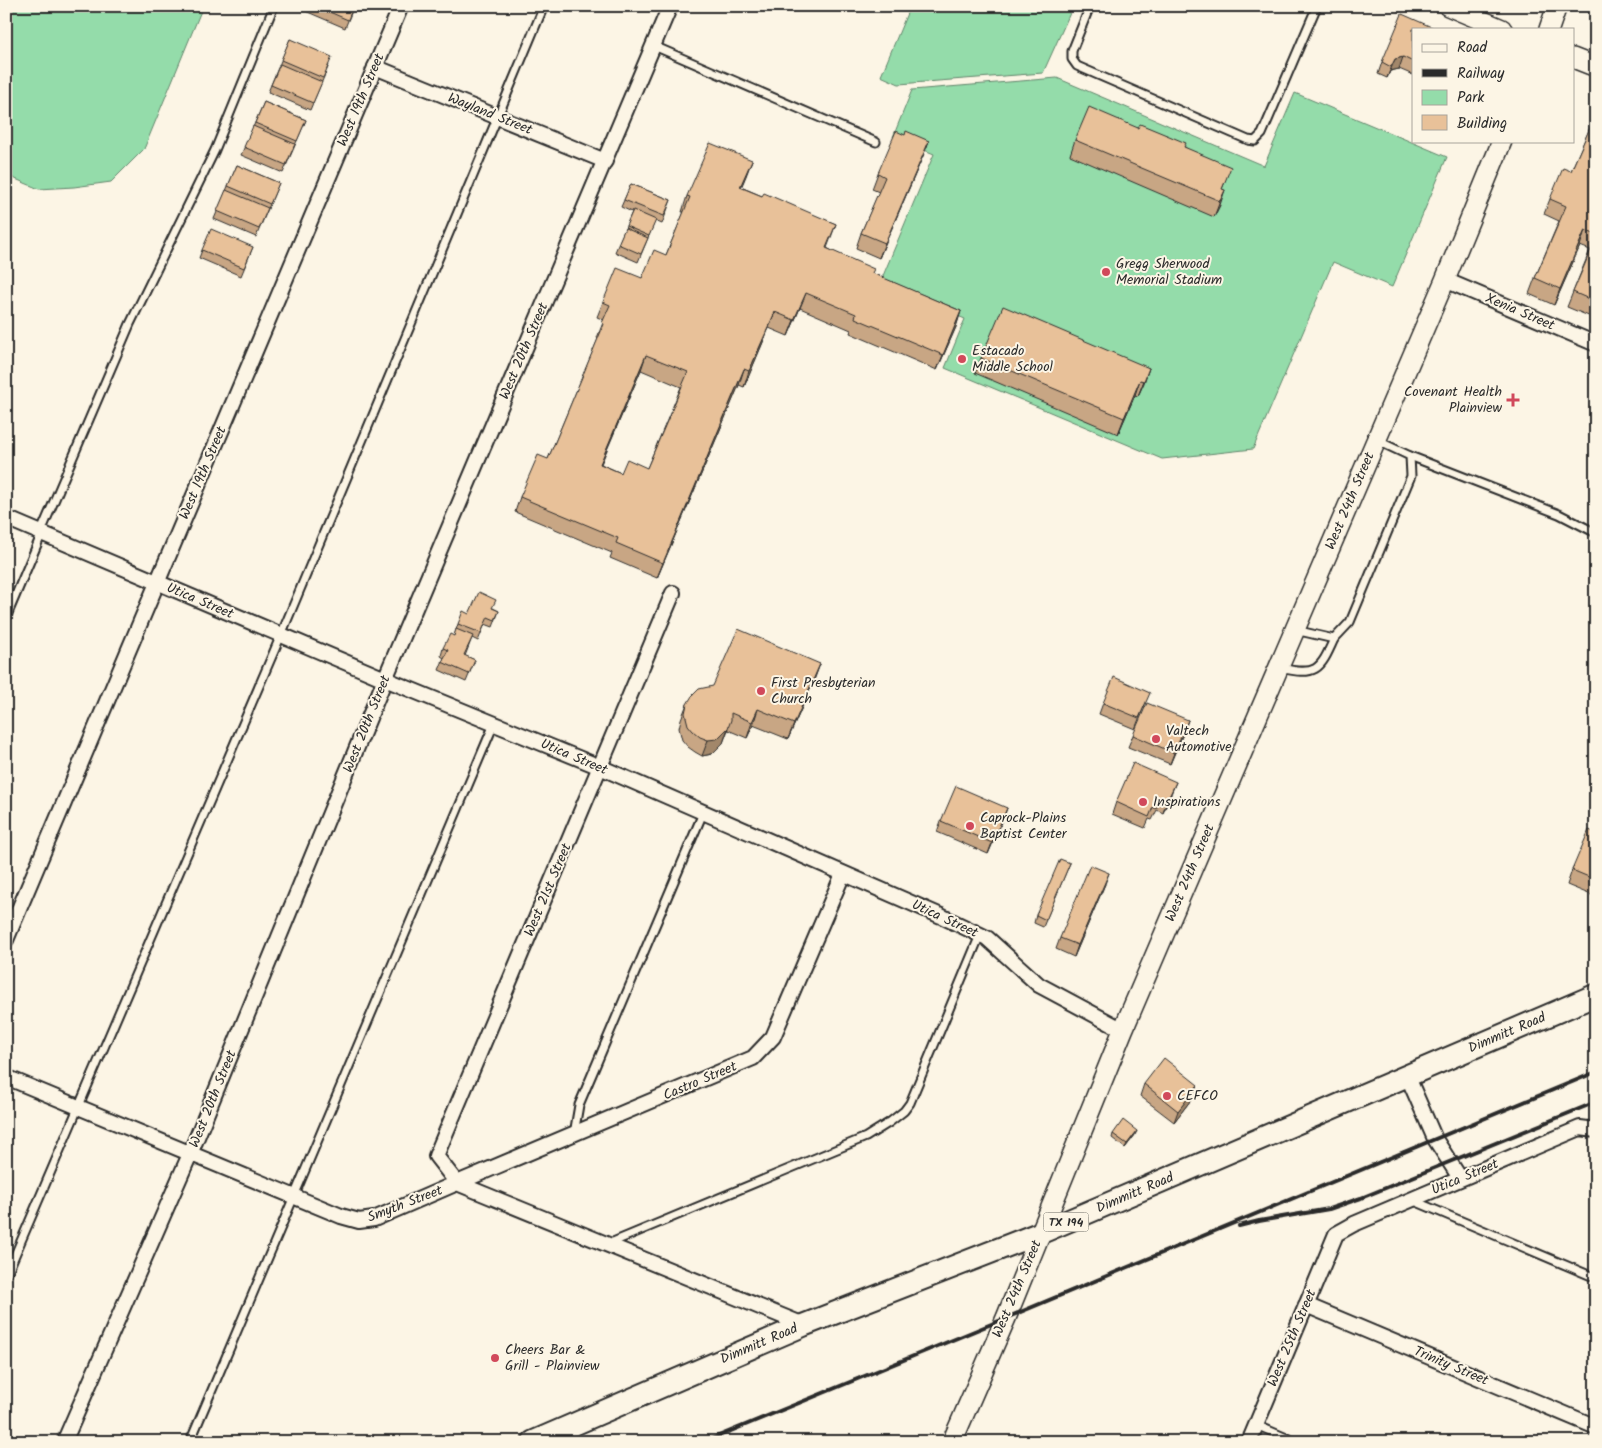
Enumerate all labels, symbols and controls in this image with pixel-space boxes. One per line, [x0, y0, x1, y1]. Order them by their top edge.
legend [1412, 28, 1574, 142]
text: Road [1457, 36, 1488, 60]
street label: West 19th Street [331, 49, 391, 150]
text: Railway [1457, 62, 1505, 86]
text: Park [1457, 86, 1485, 110]
street label: Wayland Street [444, 87, 536, 141]
text: Building [1457, 112, 1507, 136]
place label: Gregg Sherwood Memorial Stadium [1116, 253, 1222, 291]
marker: Gregg Sherwood Memorial Stadium [1100, 266, 1112, 278]
street label: Xenia Street [1482, 288, 1559, 337]
street label: West 20th Street [494, 299, 555, 403]
place label: Estacado Middle School [972, 340, 1054, 378]
marker: Estacado Middle School [956, 353, 968, 365]
place label: Covenant Health Plainview [1404, 381, 1503, 419]
marker: Covenant Health Plainview [1506, 393, 1520, 407]
street label: West 19th Street [173, 422, 233, 523]
street label: West 24th Street [1320, 448, 1381, 553]
street label: Utica Street [163, 577, 238, 625]
street label: West 20th Street [337, 671, 397, 776]
place label: First Presbyterian Church [771, 672, 875, 710]
marker: First Presbyterian Church [755, 685, 767, 697]
place label: Valtech Automotive [1166, 720, 1232, 758]
street label: Utica Street [537, 733, 612, 781]
marker: Valtech Automotive [1150, 733, 1162, 745]
place label: Inspirations [1153, 791, 1221, 813]
marker: Inspirations [1137, 796, 1149, 808]
place label: Caprock-Plains Baptist Center [980, 807, 1068, 845]
marker: Caprock-Plains Baptist Center [964, 820, 976, 832]
street label: West 24th Street [1160, 820, 1221, 925]
street label: West 21st Street [518, 839, 578, 940]
street label: Utica Street [908, 894, 982, 944]
street label: Dimmitt Road [1465, 1006, 1550, 1059]
street label: West 20th Street [183, 1046, 243, 1151]
street label: Castro Street [660, 1055, 741, 1106]
place label: CEFCO [1177, 1085, 1218, 1107]
marker: CEFCO [1161, 1090, 1173, 1102]
street label: Utica Street [1428, 1153, 1503, 1201]
street label: Dimmitt Road [1093, 1166, 1178, 1219]
street label: Smyth Street [364, 1179, 446, 1228]
road number: TX 194 [1044, 1212, 1088, 1232]
street label: West 24th Street [987, 1236, 1048, 1341]
street label: West 25th Street [1262, 1285, 1323, 1390]
street label: Dimmitt Road [717, 1317, 802, 1370]
place label: Cheers Bar & Grill - Plainview [505, 1339, 600, 1377]
street label: Trinity Street [1410, 1340, 1492, 1392]
marker: Cheers Bar & Grill - Plainview [489, 1352, 501, 1364]

